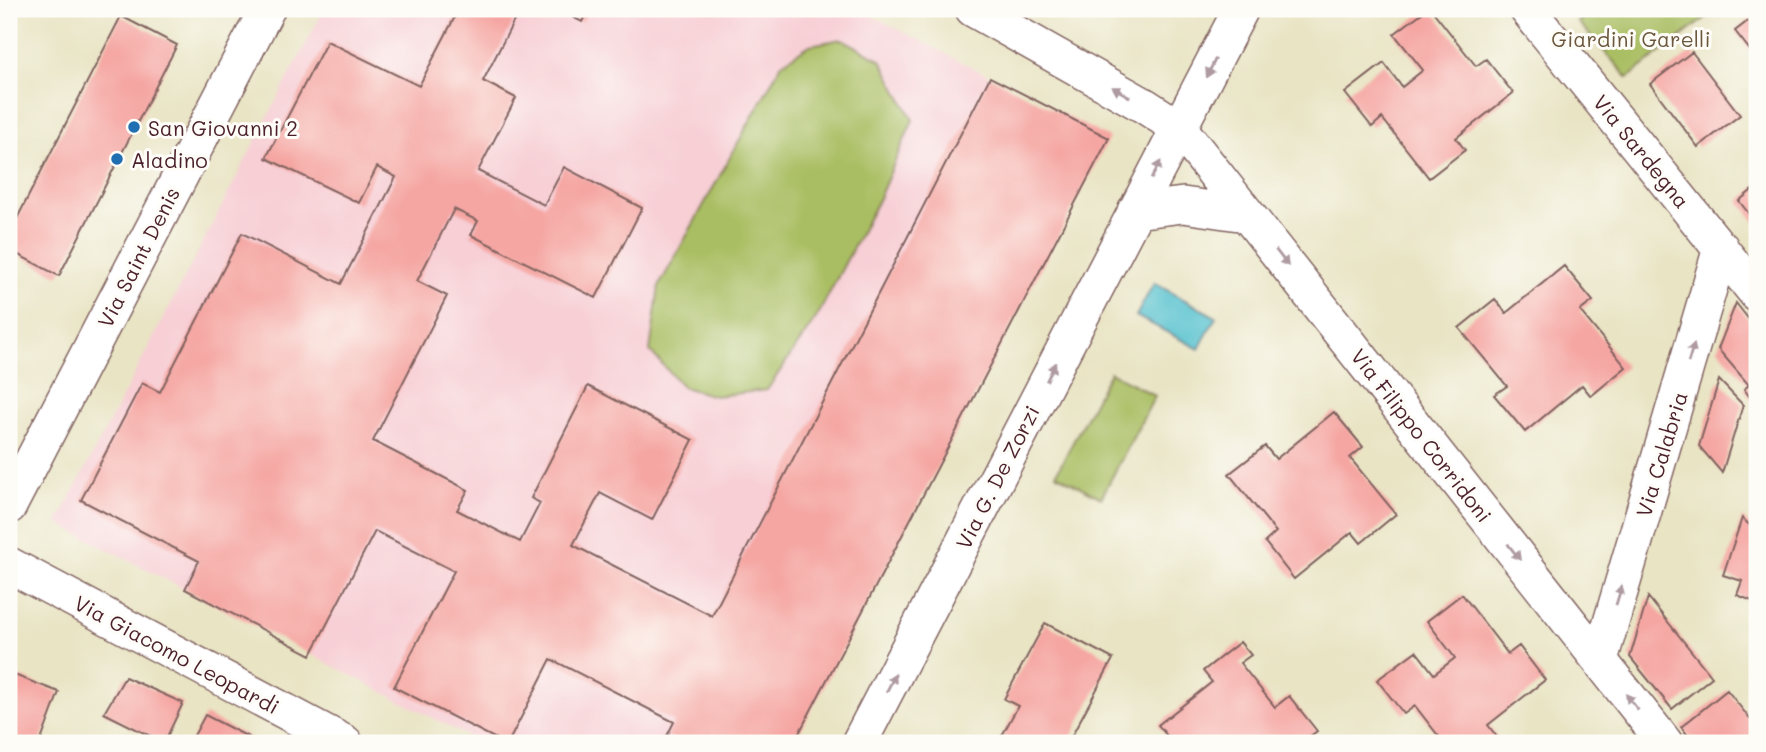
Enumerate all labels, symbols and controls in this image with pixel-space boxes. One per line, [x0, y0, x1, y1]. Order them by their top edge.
park label: Giardini Garelli [1551, 25, 1711, 52]
one-way arrow [1205, 58, 1216, 78]
one-way arrow [1111, 86, 1130, 98]
street label: Via Sardegna [1588, 89, 1696, 213]
place label: San Giovanni 2 [148, 114, 298, 141]
marker: San Giovanni 2 [126, 119, 142, 135]
place label: Aladino [131, 146, 208, 173]
marker: Aladino [109, 151, 125, 167]
one-way arrow [1150, 160, 1162, 180]
street label: Via Saint Denis [91, 182, 185, 332]
one-way arrow [1274, 249, 1289, 267]
street label: Via Filippo Corridoni [1346, 343, 1498, 527]
one-way arrow [1687, 343, 1697, 364]
one-way arrow [1046, 362, 1057, 382]
street label: Via Calabria [1629, 388, 1693, 520]
street label: Via G. De Zorzi [949, 401, 1045, 553]
one-way arrow [1507, 542, 1522, 560]
one-way arrow [1615, 584, 1625, 605]
street label: Via Giacomo Leopardi [70, 588, 284, 720]
one-way arrow [885, 673, 896, 693]
one-way arrow [1626, 693, 1640, 711]

